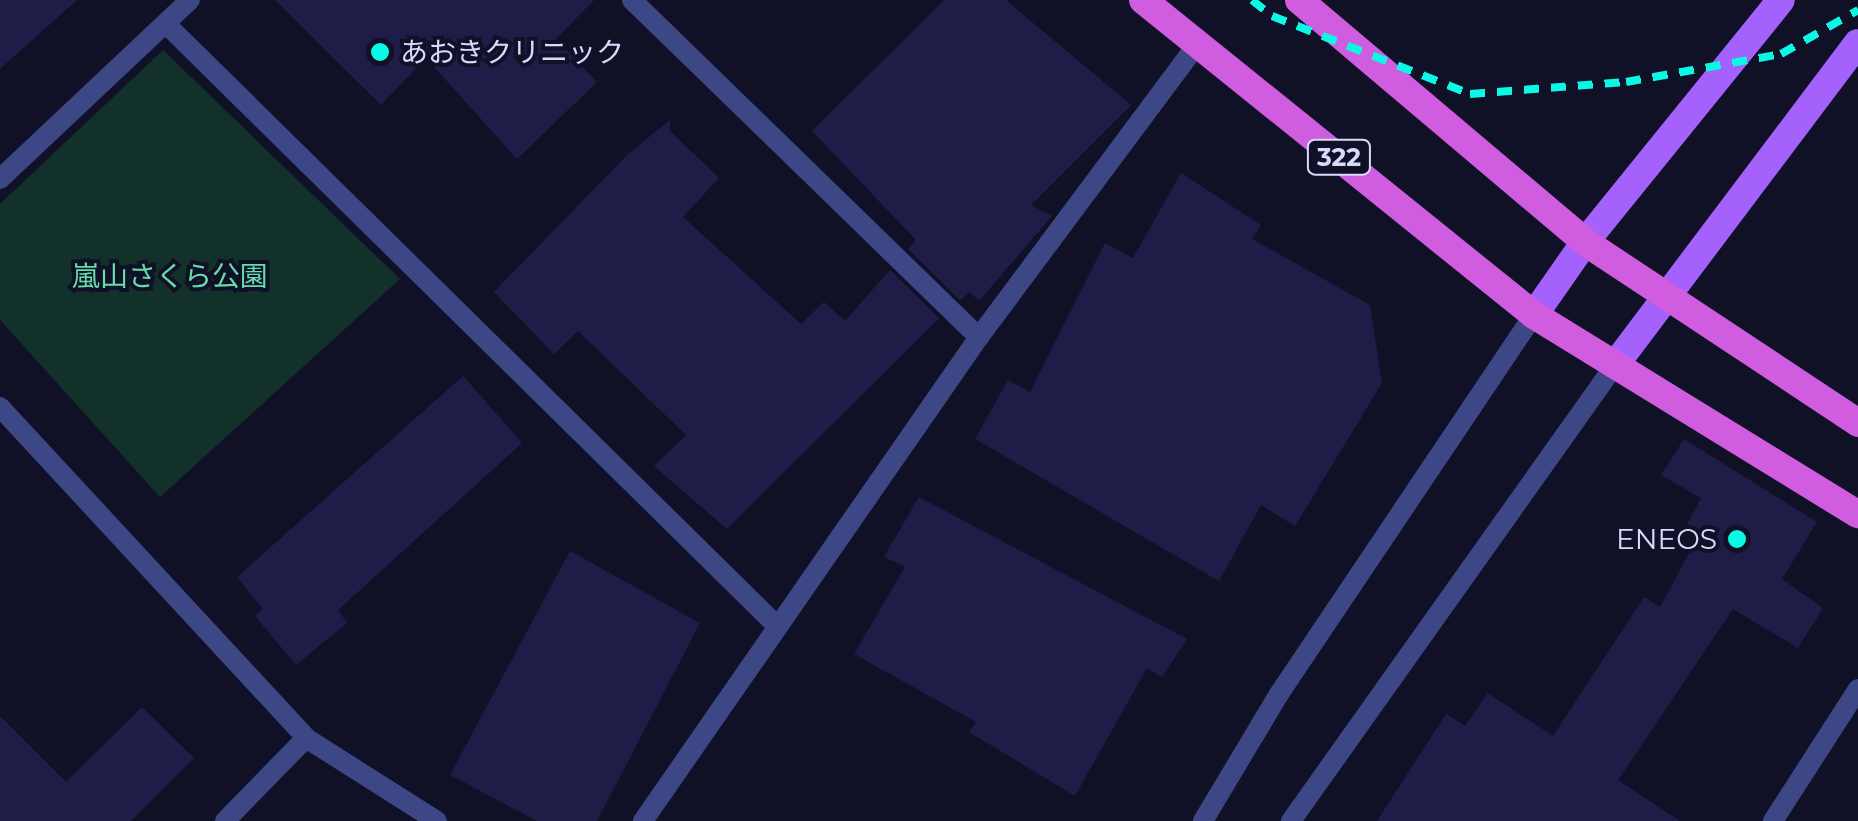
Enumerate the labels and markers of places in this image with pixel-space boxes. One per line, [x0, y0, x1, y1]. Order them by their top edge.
place label: あおきクリニック [400, 35, 624, 69]
marker: あおきクリニック [369, 41, 391, 63]
place label: ENEOS [1616, 522, 1717, 556]
marker: ENEOS [1726, 528, 1748, 550]

